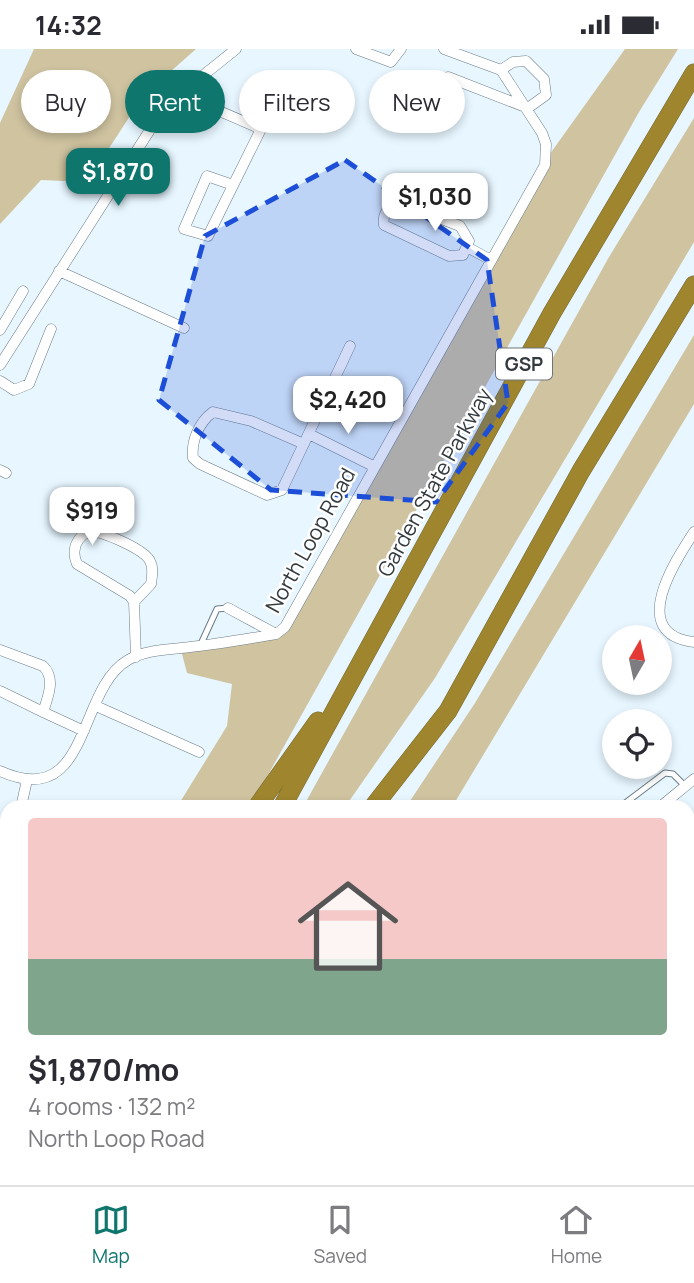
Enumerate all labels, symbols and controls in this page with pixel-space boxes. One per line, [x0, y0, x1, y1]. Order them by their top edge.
text: 14:32 [35, 7, 102, 43]
chip: Buy [21, 70, 111, 133]
chip: Rent [125, 70, 225, 133]
chip: Filters [239, 70, 355, 133]
chip: New [369, 70, 465, 133]
pin: $1,870 [61, 149, 175, 208]
text: $1,870 [82, 155, 154, 187]
pin: $1,030 [378, 173, 492, 233]
text: $1,030 [398, 180, 472, 212]
road number: GSP [496, 349, 552, 379]
pin: $2,420 [291, 377, 405, 436]
text: $2,420 [309, 383, 387, 415]
street label: Garden State Parkway [370, 383, 498, 581]
street label: North Loop Road [259, 463, 361, 617]
pin: $919 [51, 487, 133, 547]
text: $919 [65, 494, 119, 526]
north arrow [602, 625, 672, 695]
map controls [602, 625, 672, 779]
button: locate [602, 709, 672, 779]
icon: home [285, 863, 411, 989]
text: $1,870/mo [28, 1049, 179, 1090]
text: 4 rooms · 132 m² [28, 1090, 196, 1122]
text: North Loop Road [28, 1122, 205, 1154]
tab: Map [92, 1201, 130, 1269]
tab: Saved [314, 1201, 367, 1269]
tab: Home [551, 1201, 602, 1269]

